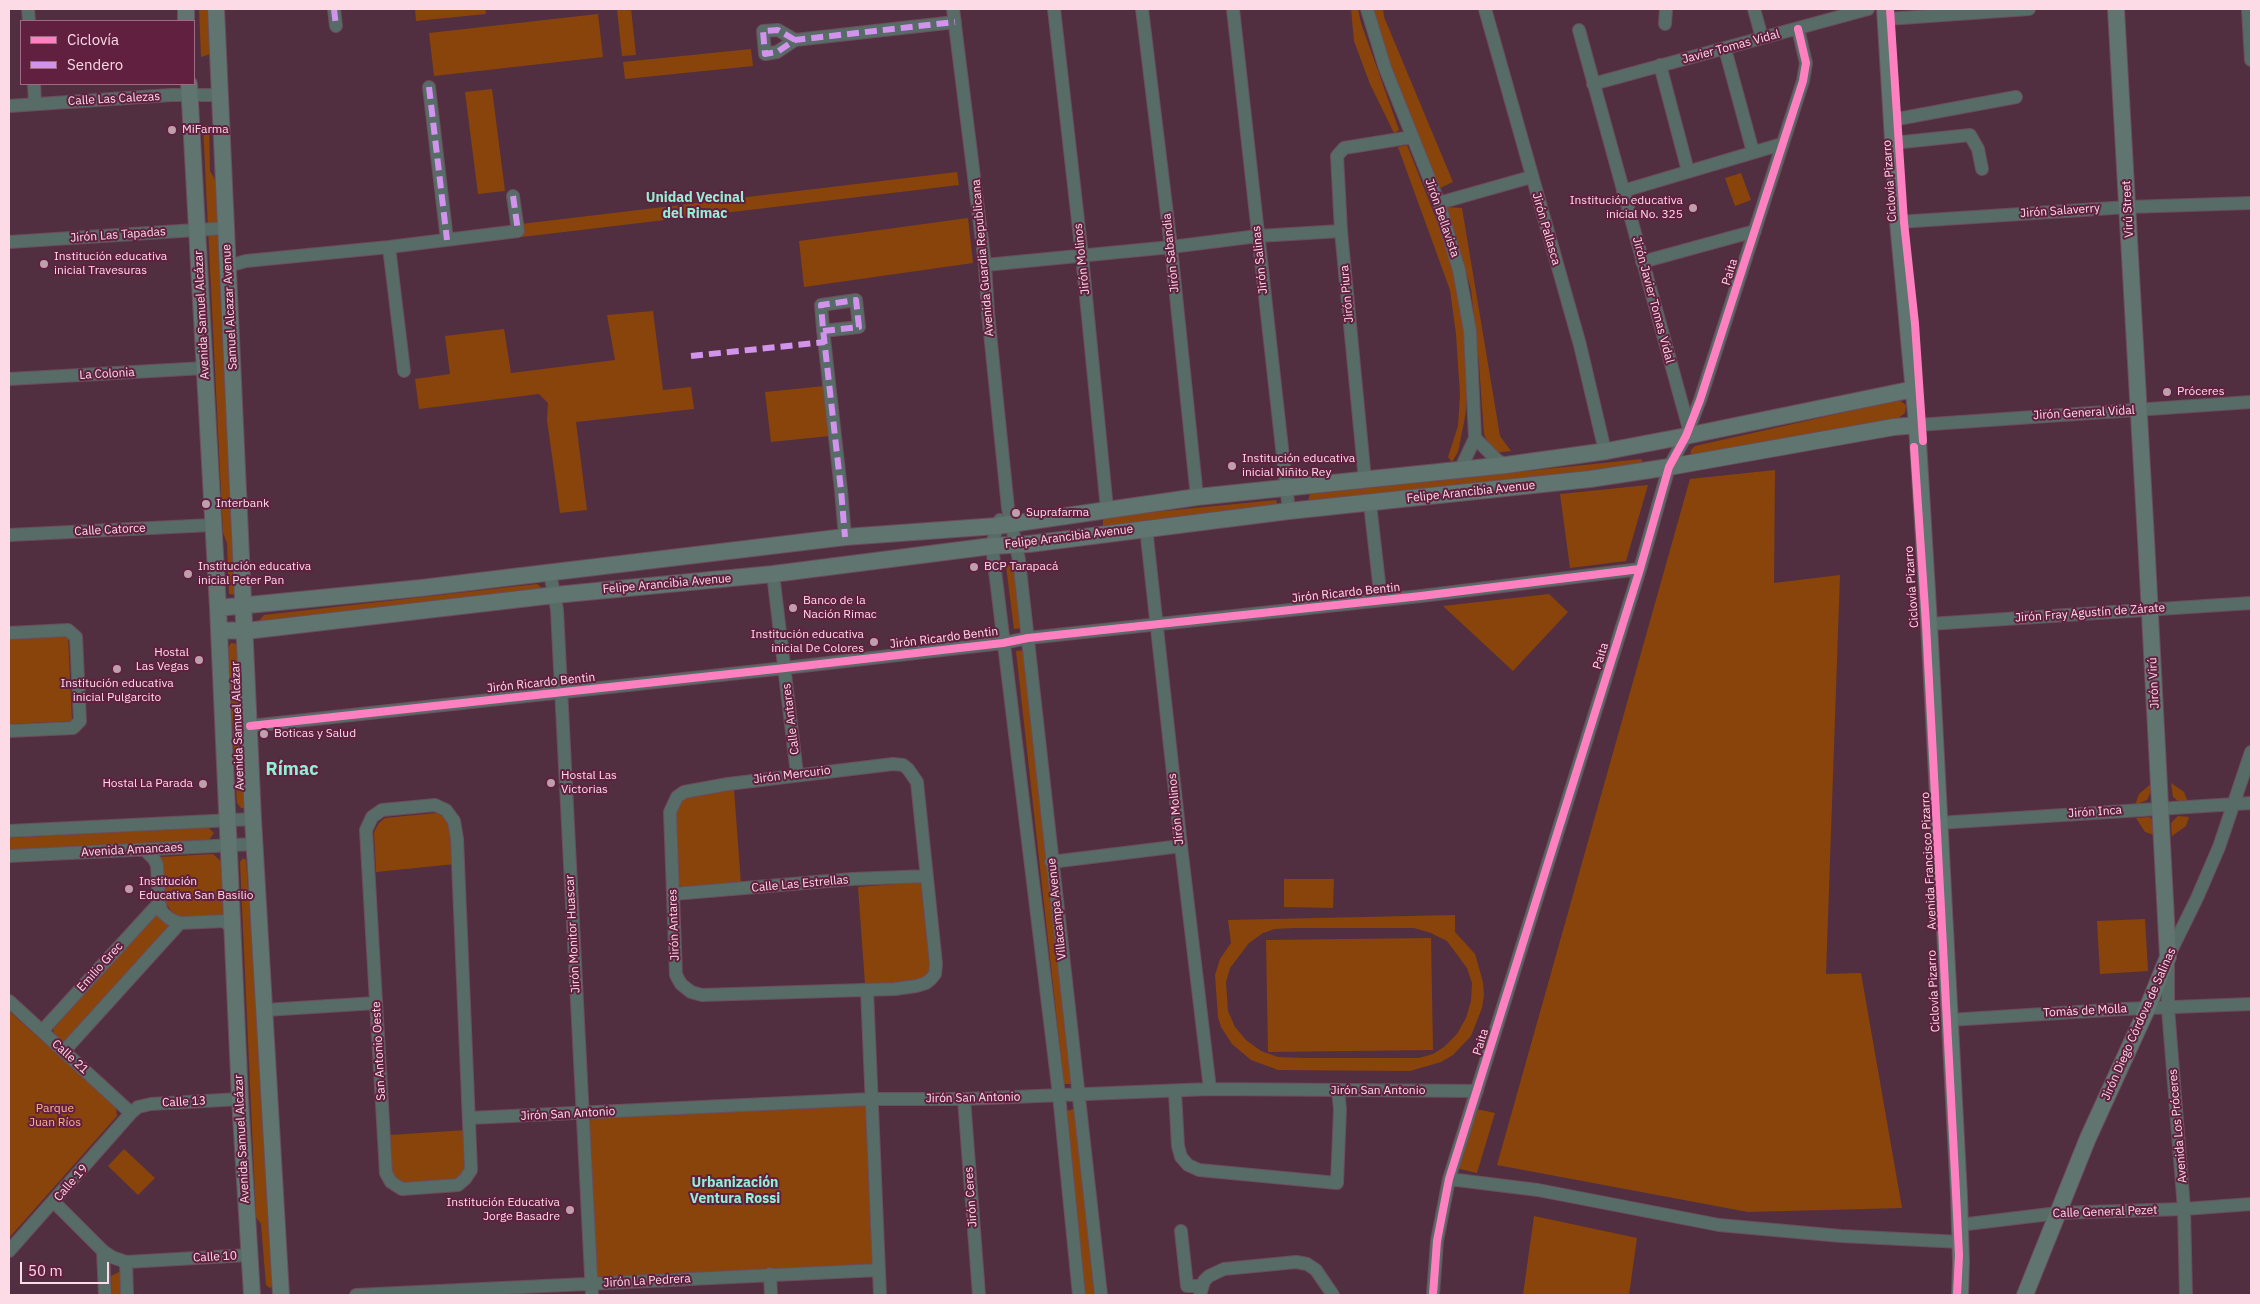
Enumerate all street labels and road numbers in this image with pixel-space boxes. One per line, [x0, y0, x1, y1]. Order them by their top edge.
street label: Javier Tomas Vidal [1681, 27, 1781, 67]
street label: Calle Las Calezas [68, 89, 160, 109]
street label: Ciclovía Pizarro [1880, 139, 1900, 223]
street label: Jirón Bellavista [1422, 177, 1462, 259]
street label: Avenida Guardia Republicana [969, 179, 997, 337]
street label: Virú Street [2119, 180, 2137, 238]
street label: Jirón Pallasca [1529, 191, 1563, 267]
street label: Jirón Salaverry [2020, 201, 2100, 221]
street label: Jirón Sabandia [1160, 213, 1182, 293]
street label: Jirón Molinos [1071, 222, 1093, 296]
street label: Jirón Las Tapadas [70, 224, 166, 246]
street label: Jirón Salinas [1249, 225, 1271, 295]
street label: Jirón Javier Tomas Vidal [1629, 235, 1677, 365]
street label: Samuel Alcazar Avenue [220, 244, 240, 370]
street label: Avenida Samuel Alcázar [191, 250, 213, 380]
street label: Paita [1719, 257, 1741, 287]
street label: Jirón Piura [1337, 265, 1357, 323]
street label: La Colonia [79, 365, 135, 383]
street label: Jirón General Vidal [2033, 403, 2135, 423]
street label: Felipe Arancibia Avenue [1406, 478, 1536, 506]
street label: Calle Catorce [74, 521, 146, 539]
street label: Felipe Arancibia Avenue [1004, 522, 1134, 552]
street label: Ciclovía Pizarro [1902, 545, 1922, 629]
street label: Felipe Arancibia Avenue [602, 571, 732, 597]
street label: Jirón Ricardo Bentin [1291, 580, 1401, 606]
street label: Jirón Fray Agustín de Zárate [2014, 601, 2166, 625]
street label: Jirón Ricardo Bentin [889, 624, 999, 652]
street label: Paita [1590, 641, 1612, 671]
street label: Jirón Virú [2145, 657, 2163, 709]
street label: Avenida Samuel Alcázar [229, 661, 247, 791]
street label: Jirón Ricardo Bentin [486, 670, 596, 696]
street label: Calle Antares [779, 683, 803, 755]
street label: Jirón Mercurio [753, 763, 831, 787]
street label: Jirón Molinos [1165, 772, 1187, 846]
street label: Avenida Francisco Pizarro [1918, 792, 1940, 930]
street label: Jirón Inca [2068, 803, 2122, 821]
street label: Avenida Amancaes [81, 840, 183, 860]
street label: Villacampa Avenue [1044, 857, 1070, 961]
street label: Calle Las Estrellas [751, 873, 849, 895]
street label: Jirón Monitor Huascar [563, 874, 583, 994]
street label: Jirón Antares [666, 889, 682, 961]
street label: Emilio Grec [74, 939, 126, 995]
street label: Jirón Diego Córdova de Salinas [2099, 945, 2179, 1103]
street label: Ciclovía Pizarro [1925, 950, 1943, 1032]
street label: San Antonio Oeste [369, 1001, 389, 1101]
street label: Tomás de Molla [2043, 1002, 2127, 1020]
street label: Paita [1470, 1027, 1492, 1057]
street label: Calle 21 [49, 1037, 91, 1077]
street label: Avenida Los Próceres [2166, 1068, 2190, 1184]
street label: Avenida Samuel Alcázar [231, 1074, 253, 1204]
street label: Jirón San Antonio [1331, 1084, 1425, 1098]
street label: Jirón San Antonio [925, 1090, 1021, 1106]
street label: Calle 13 [162, 1094, 206, 1110]
street label: Jirón San Antonio [520, 1104, 616, 1124]
street label: Calle 19 [51, 1162, 91, 1204]
street label: Jirón Ceres [962, 1166, 980, 1228]
street label: Calle General Pezet [2052, 1203, 2158, 1221]
street label: Calle 10 [193, 1249, 237, 1265]
street label: Jirón La Pedrera [603, 1272, 691, 1290]

